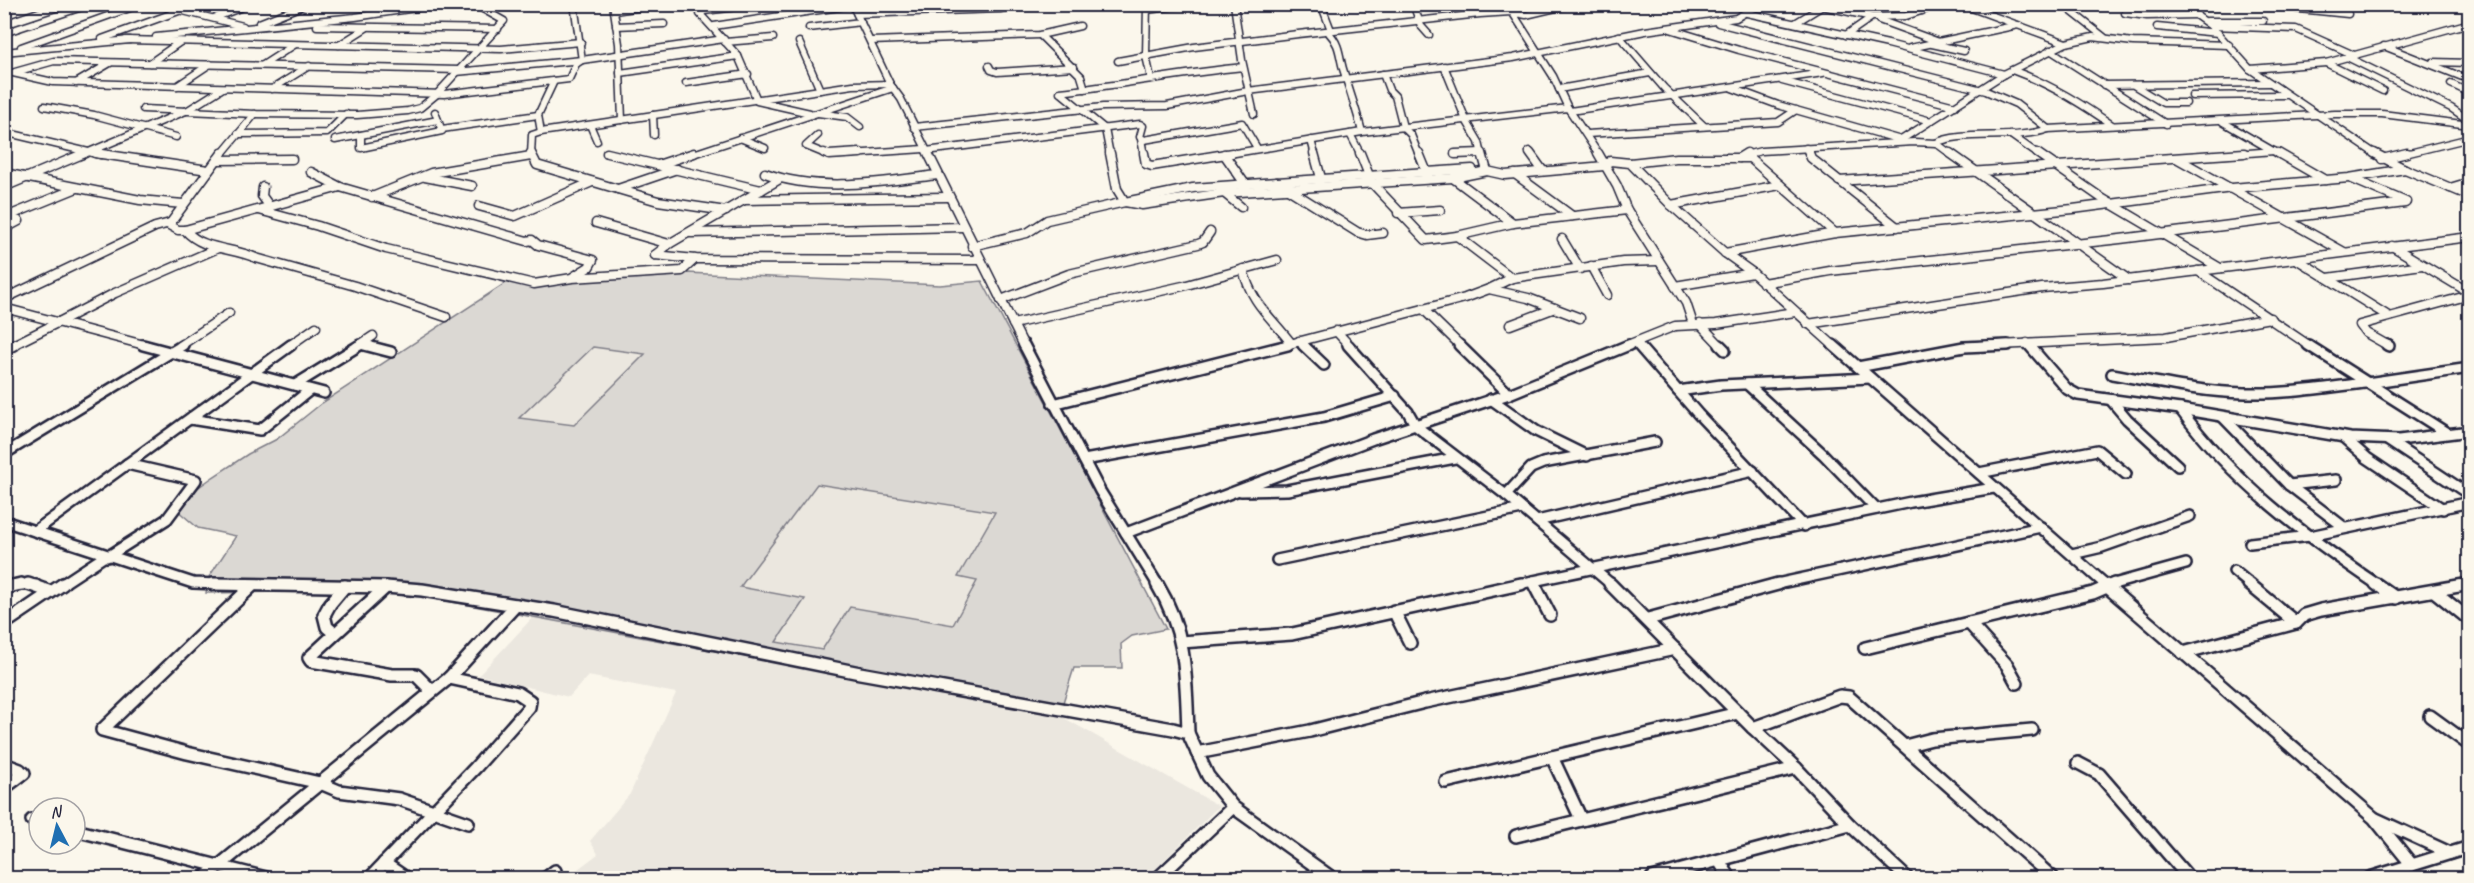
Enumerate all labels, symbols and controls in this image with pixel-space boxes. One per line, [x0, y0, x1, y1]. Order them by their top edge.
north arrow [27, 796, 87, 856]
text: N [49, 801, 64, 823]

